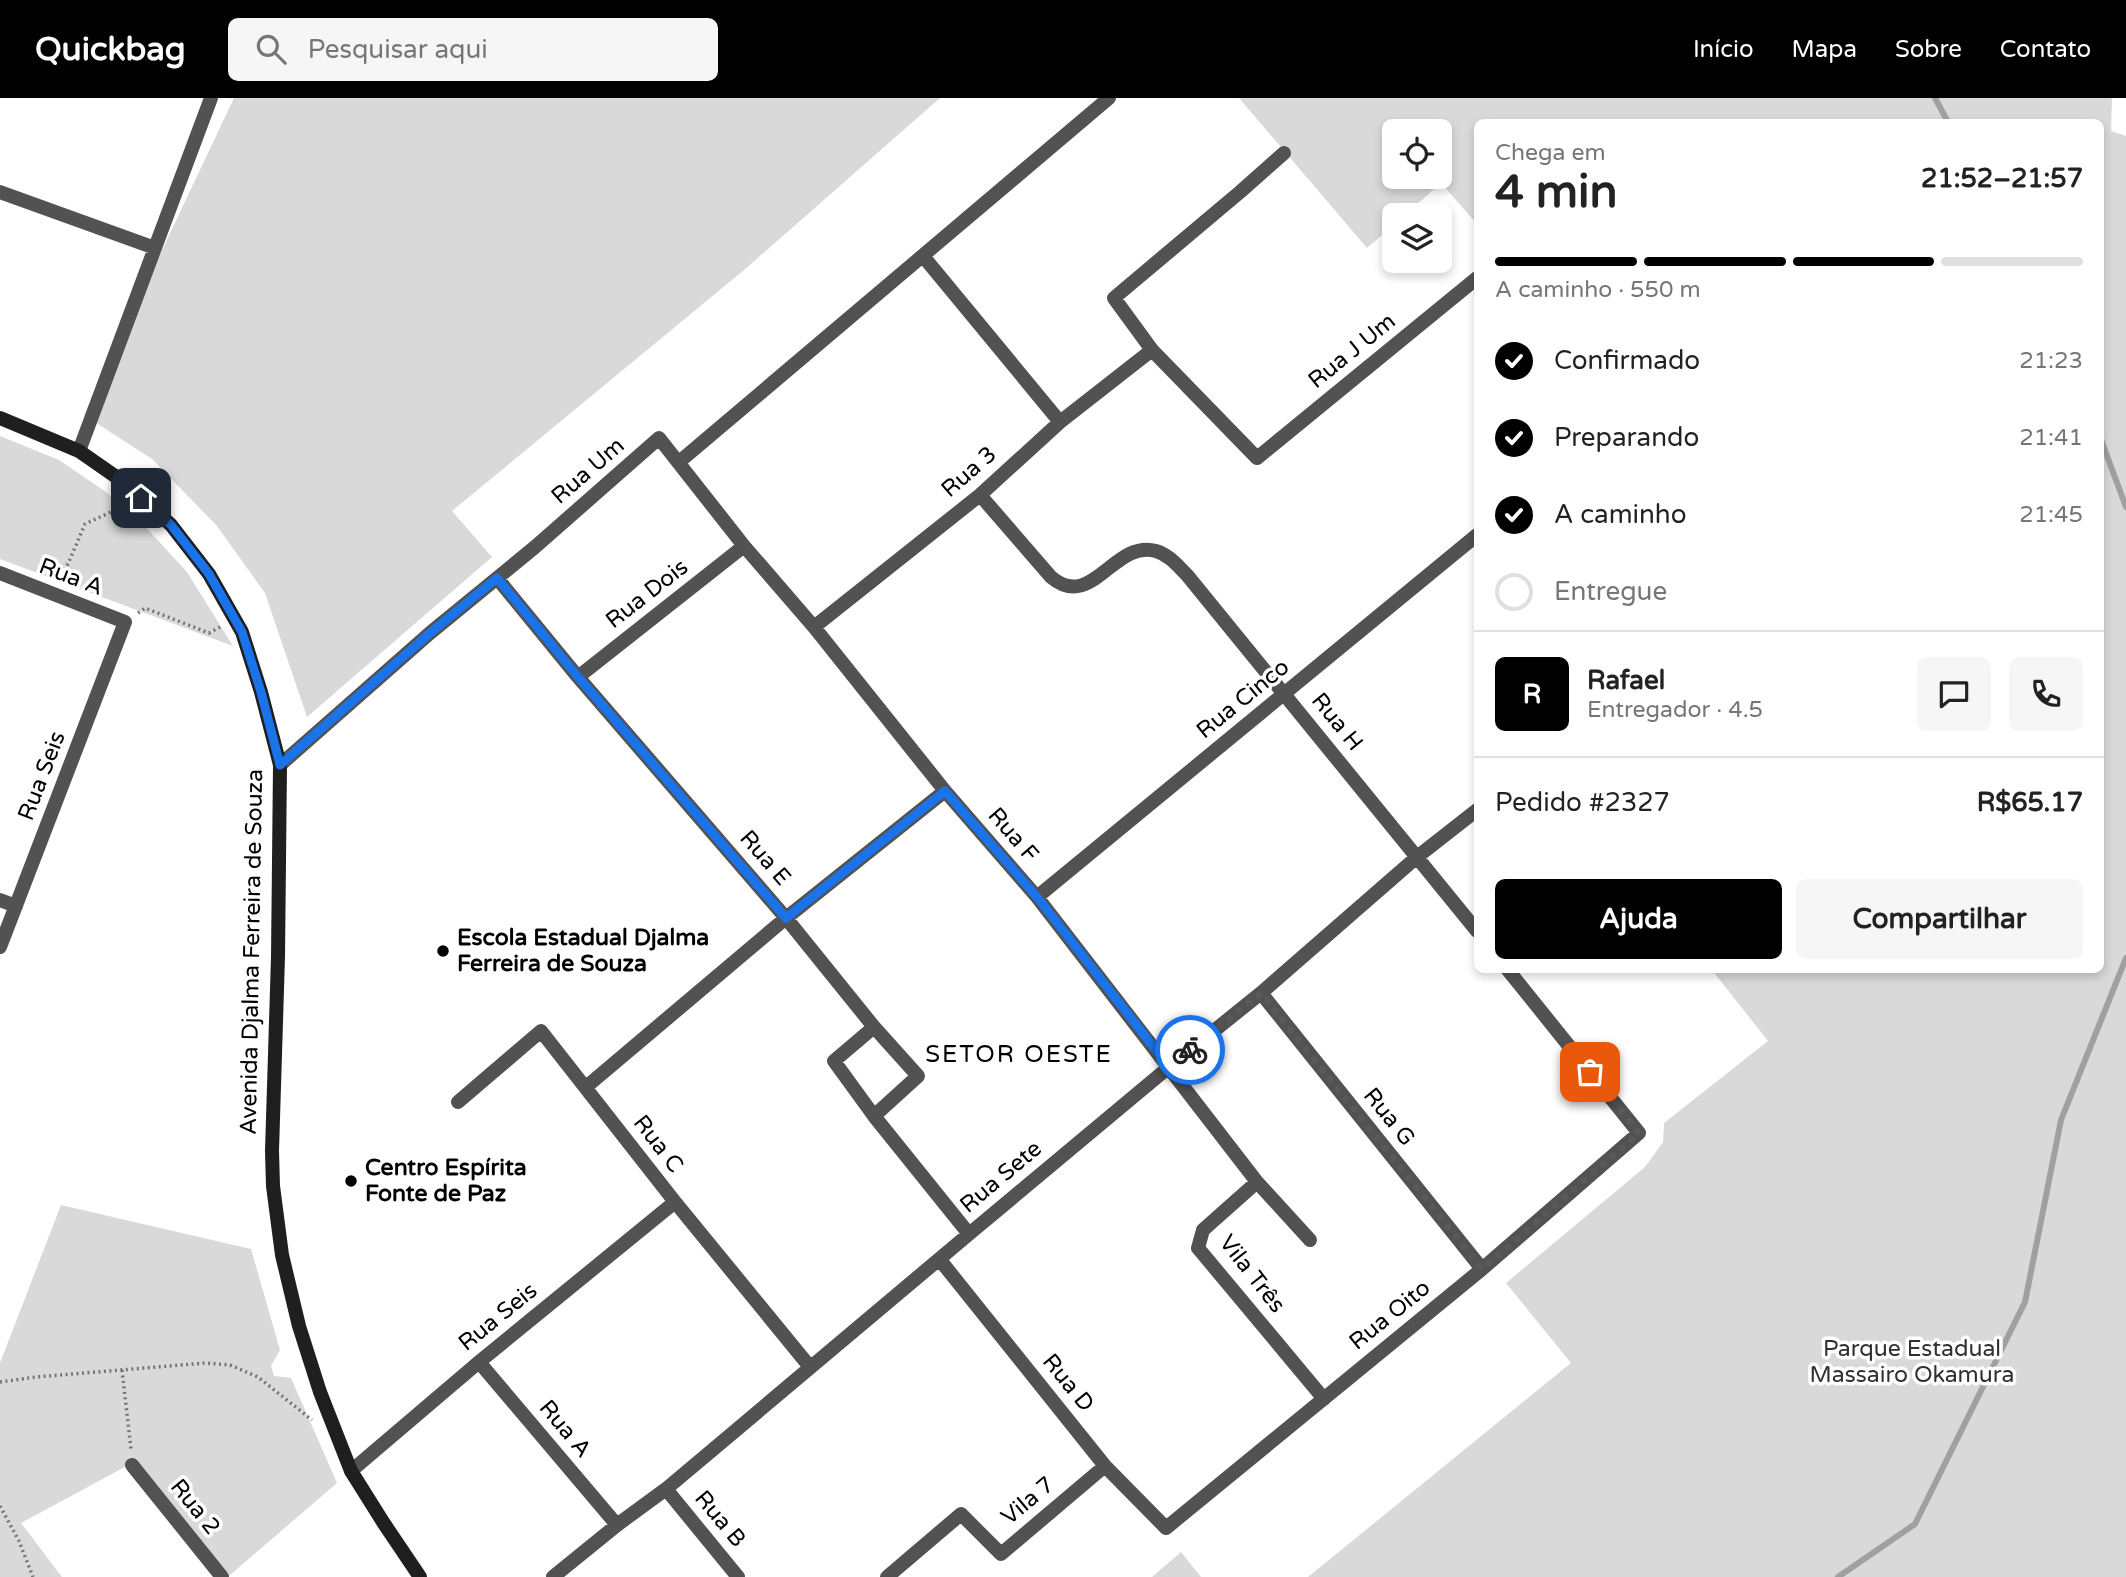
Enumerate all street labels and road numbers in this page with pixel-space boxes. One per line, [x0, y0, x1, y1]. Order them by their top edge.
street label: Rua J Um [1303, 307, 1401, 395]
street label: Rua Um [546, 432, 630, 510]
street label: Rua 3 [936, 441, 1002, 503]
street label: Rua A [35, 552, 107, 602]
street label: Rua Dois [600, 553, 694, 635]
street label: Rua Cinco [1191, 653, 1295, 745]
street label: Rua H [1305, 687, 1369, 757]
street label: Rua Seis [12, 727, 72, 825]
street label: Avenida Djalma Ferreira de Souza [235, 769, 269, 1135]
street label: Rua F [982, 802, 1044, 868]
street label: Rua E [733, 825, 797, 891]
street label: Rua G [1357, 1082, 1421, 1152]
street label: Rua C [627, 1110, 689, 1178]
street label: Rua Sete [954, 1135, 1048, 1219]
street label: Vila Três [1213, 1229, 1291, 1319]
street label: Rua Oito [1344, 1274, 1436, 1356]
street label: Rua Seis [453, 1277, 543, 1357]
street label: Rua D [1036, 1348, 1100, 1418]
street label: Rua A [533, 1395, 597, 1463]
street label: Vila 7 [996, 1471, 1060, 1531]
street label: Rua 2 [164, 1473, 226, 1541]
street label: Rua B [688, 1485, 752, 1553]

